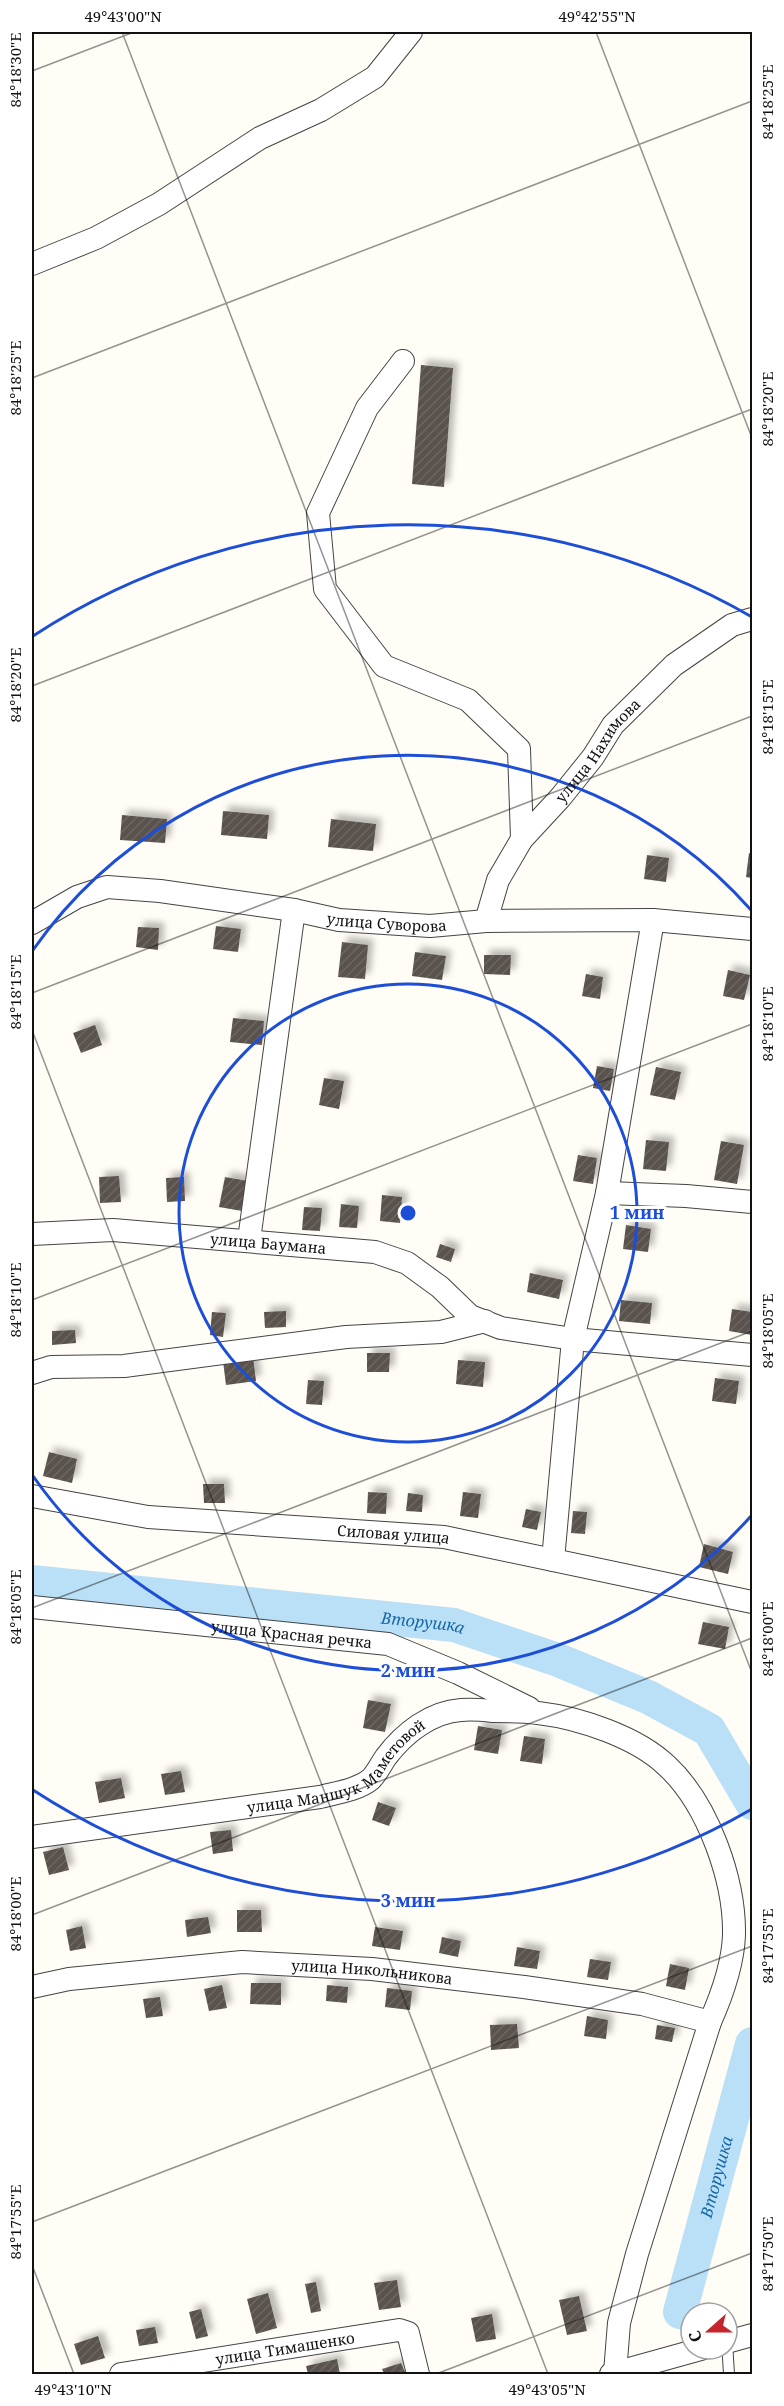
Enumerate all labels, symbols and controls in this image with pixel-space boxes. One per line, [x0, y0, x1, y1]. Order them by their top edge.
text: 49°43'00"N [84, 6, 162, 26]
text: 49°42'55"N [558, 6, 636, 26]
text: 84°18'30"E [5, 32, 25, 108]
text: 84°18'25"E [757, 64, 777, 140]
text: 84°18'25"E [5, 340, 25, 416]
text: 84°18'20"E [757, 371, 777, 447]
text: 84°18'20"E [5, 647, 25, 723]
text: 84°18'15"E [757, 679, 777, 755]
street label: улица Нахимова [550, 694, 644, 807]
street label: улица Суворова [325, 908, 447, 936]
text: 84°18'15"E [5, 954, 25, 1030]
text: 84°18'10"E [757, 986, 777, 1062]
text: 1 мин [610, 1200, 664, 1224]
centre of rings [398, 1203, 418, 1223]
street label: улица Баумана [210, 1228, 327, 1258]
text: 84°18'10"E [5, 1262, 25, 1338]
text: 84°18'05"E [757, 1293, 777, 1369]
street label: Силовая улица [337, 1520, 452, 1548]
text: 84°18'05"E [5, 1569, 25, 1645]
text: 84°18'00"E [757, 1601, 777, 1677]
water label: Вторушка [379, 1607, 468, 1639]
street label: улица Красная речка [210, 1616, 373, 1652]
text: 2 мин [381, 1658, 435, 1682]
street label: улица Маншук Маметовой [246, 1714, 429, 1817]
text: 84°18'00"E [5, 1876, 25, 1952]
text: 3 мин [381, 1888, 435, 1912]
text: 84°17'55"E [757, 1908, 777, 1984]
street label: улица Никольникова [291, 1955, 454, 1988]
water label: Вторушка [695, 2133, 738, 2221]
text: 84°17'55"E [5, 2184, 25, 2260]
text: 84°17'50"E [757, 2216, 777, 2292]
north arrow [679, 2301, 739, 2361]
street label: улица Тимашенко [214, 2327, 356, 2369]
text: С [683, 2328, 707, 2345]
text: 49°43'10"N [34, 2379, 112, 2399]
text: 49°43'05"N [508, 2379, 586, 2399]

